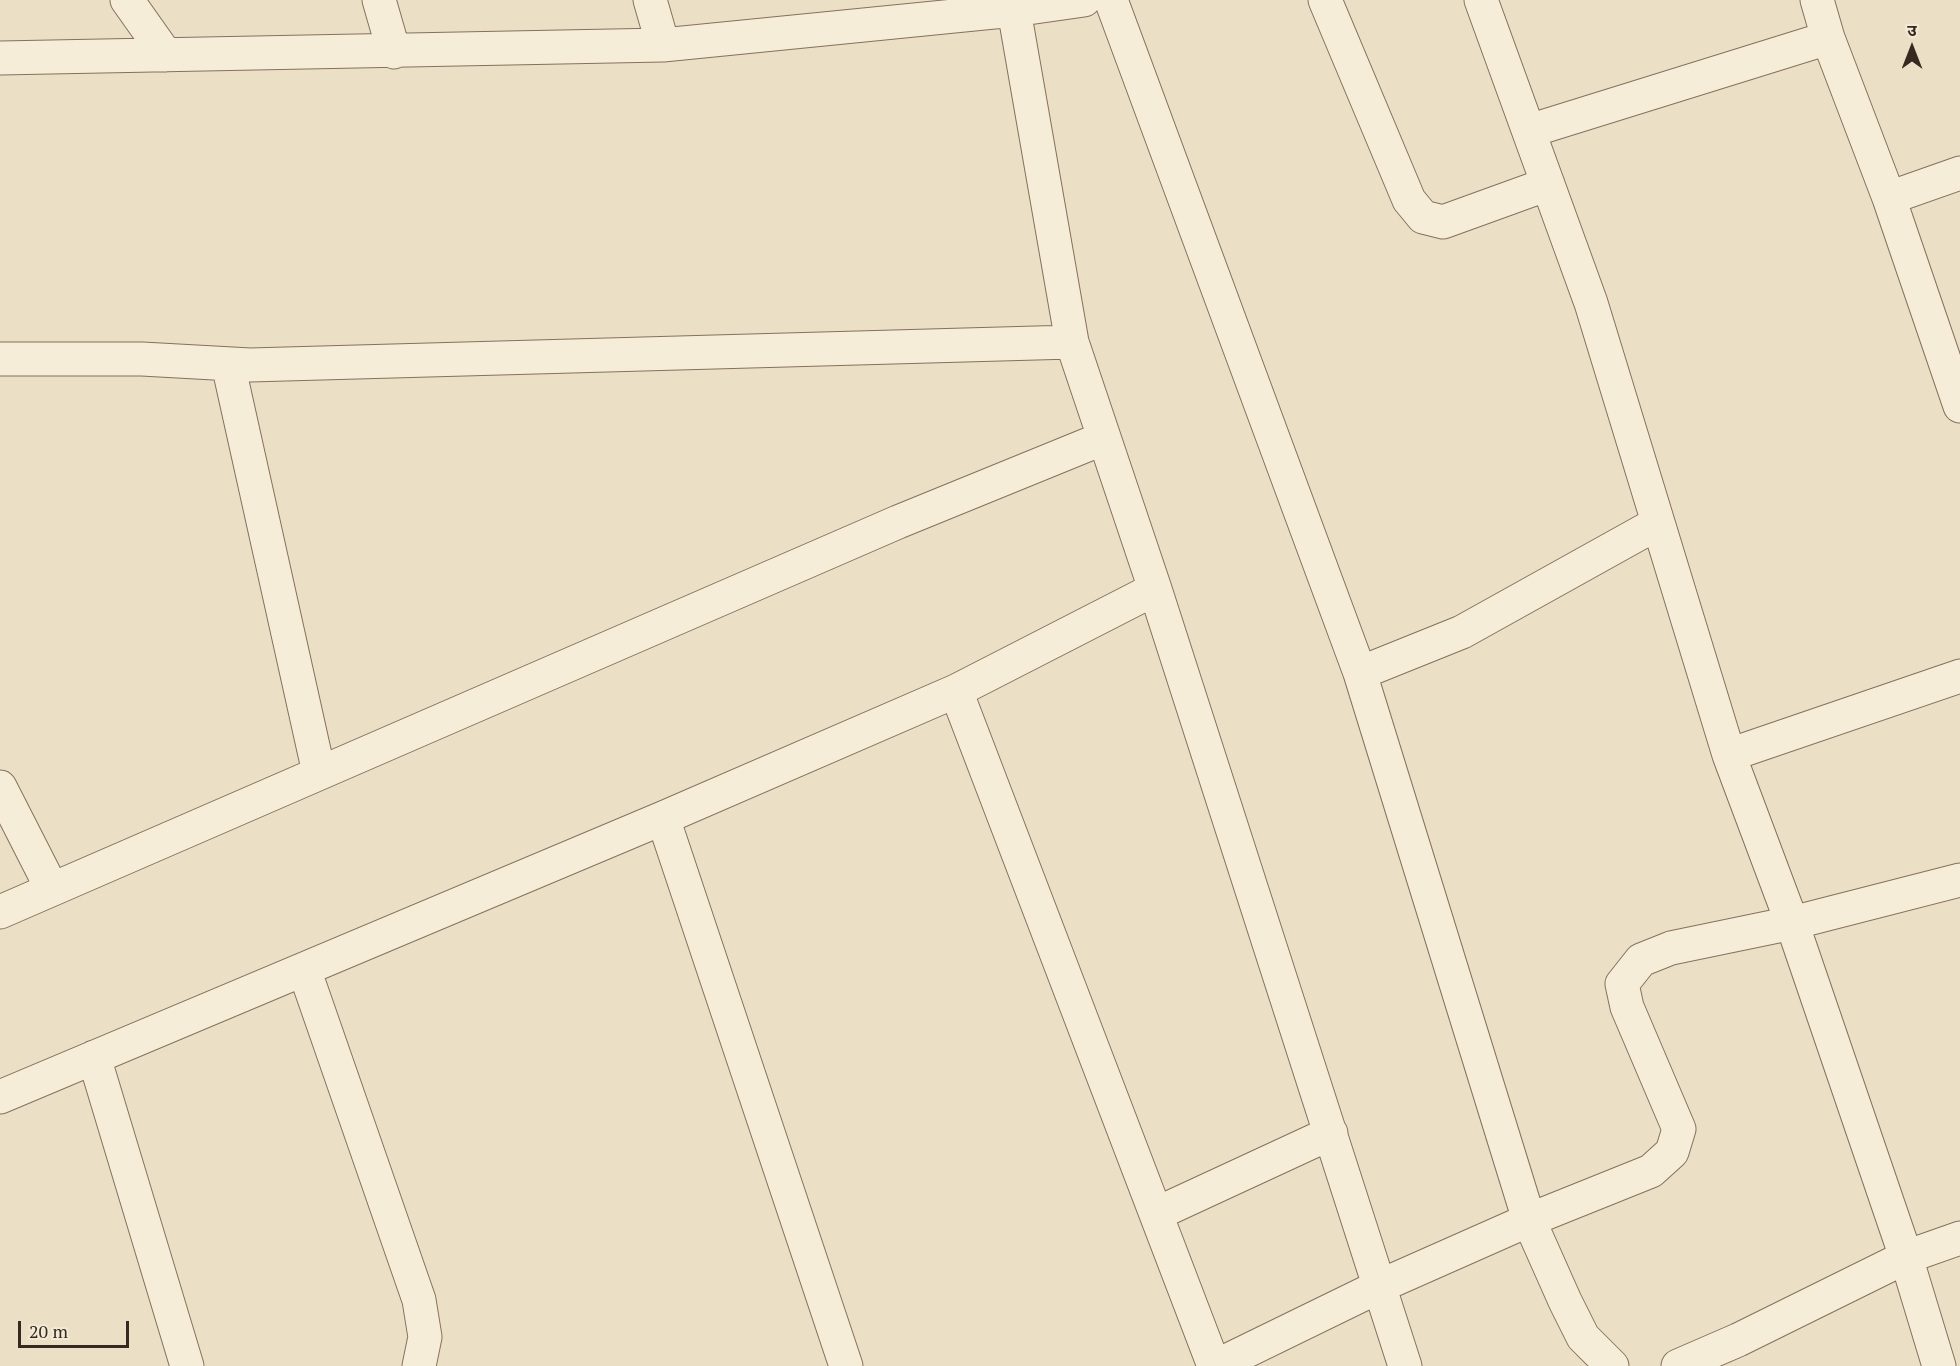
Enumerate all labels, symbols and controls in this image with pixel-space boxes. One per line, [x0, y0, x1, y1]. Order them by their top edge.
north arrow [1882, 18, 1942, 78]
text: उ [1907, 19, 1917, 41]
scale bar [21, 1309, 132, 1347]
text: 20 m [29, 1319, 68, 1343]

